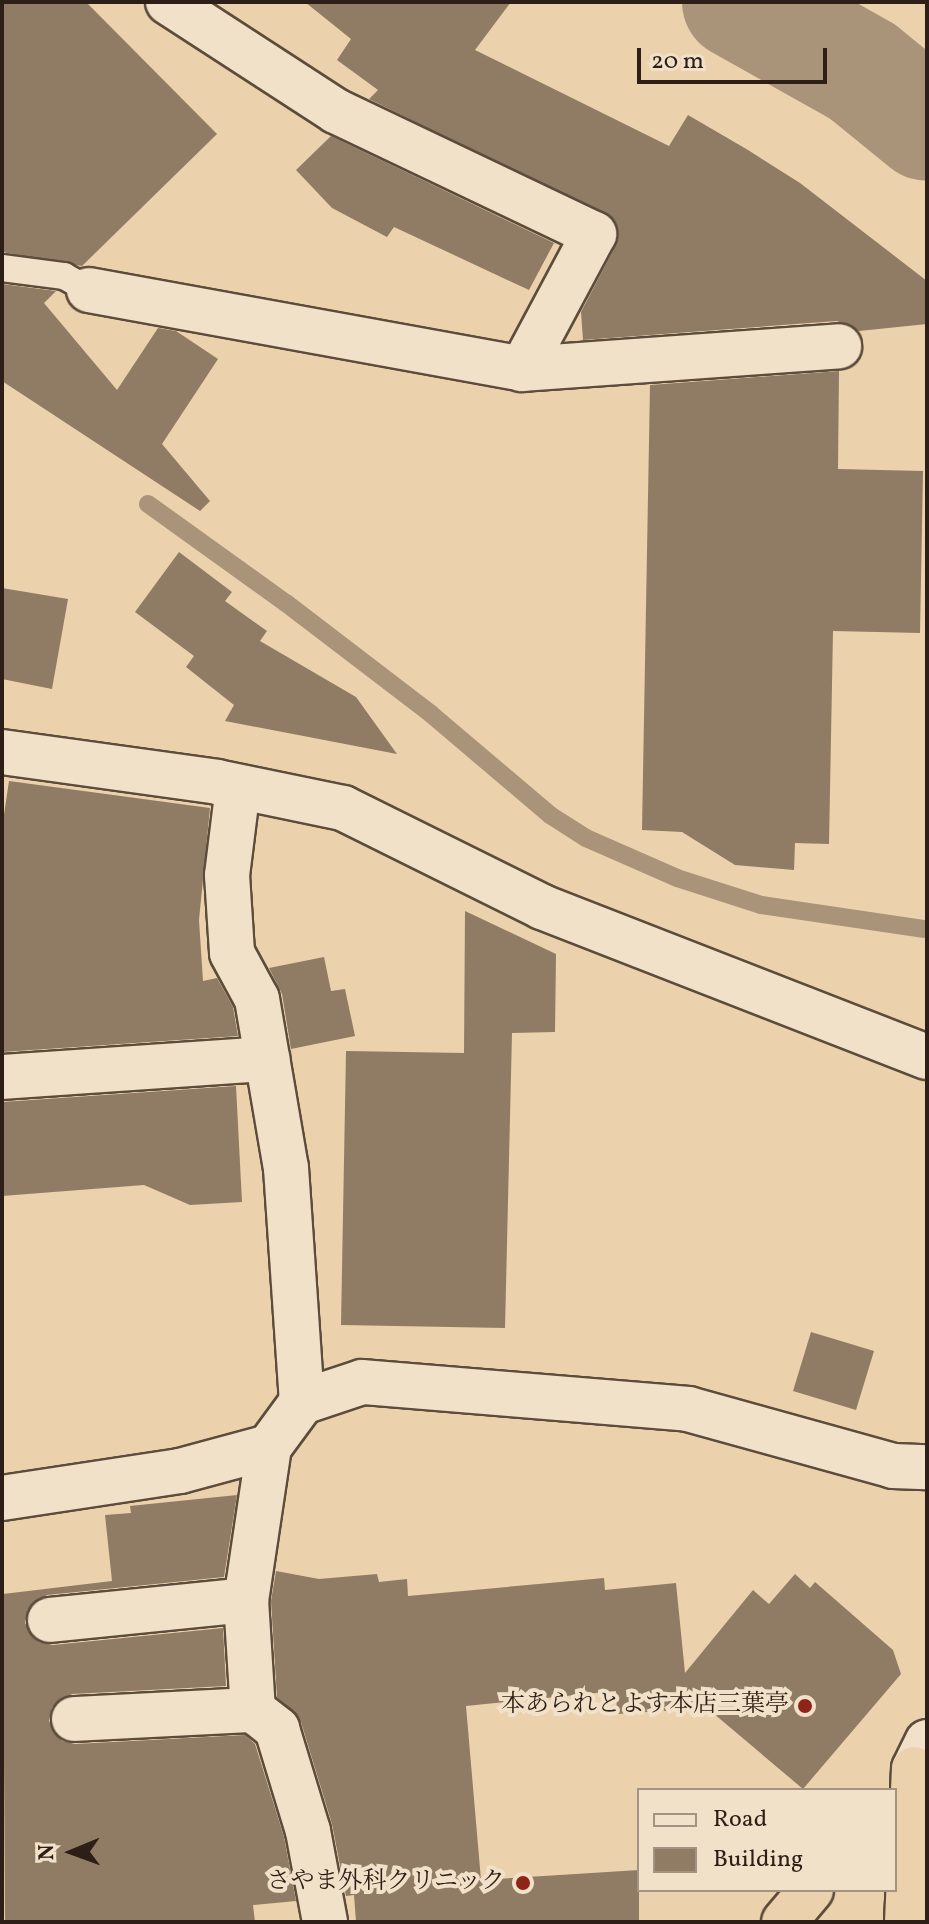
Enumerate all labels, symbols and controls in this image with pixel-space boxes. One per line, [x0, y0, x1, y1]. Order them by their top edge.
scale bar [641, 32, 831, 82]
text: 20 m [651, 45, 704, 79]
place label: 本あられとよす本店三葉亭 [501, 1692, 789, 1720]
marker: 本あられとよす本店三葉亭 [796, 1697, 814, 1715]
legend [637, 1788, 897, 1892]
text: Road [713, 1803, 767, 1837]
north arrow [32, 1812, 112, 1892]
text: Building [713, 1843, 803, 1877]
text: N [32, 1844, 63, 1861]
place label: さやま外科クリニック [265, 1869, 505, 1897]
marker: さやま外科クリニック [512, 1872, 534, 1894]

